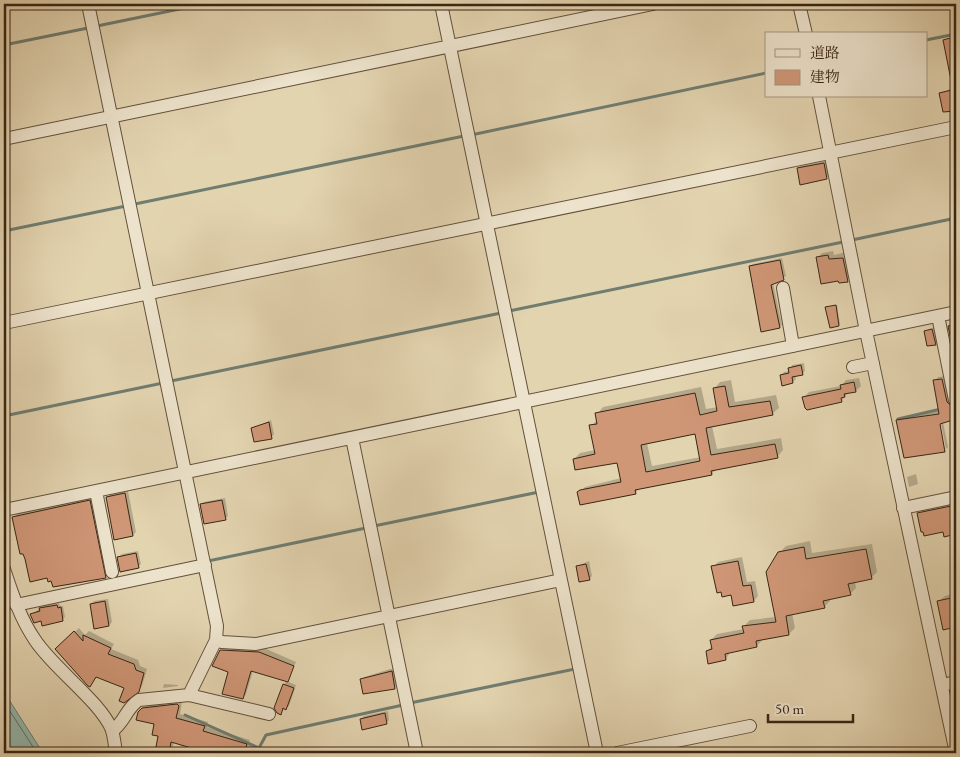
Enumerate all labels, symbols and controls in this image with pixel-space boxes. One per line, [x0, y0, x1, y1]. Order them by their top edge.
legend [765, 32, 928, 98]
text: 道路 [810, 43, 840, 62]
text: 建物 [810, 67, 840, 86]
scale bar [768, 692, 852, 724]
text: 50 m [775, 699, 804, 718]

